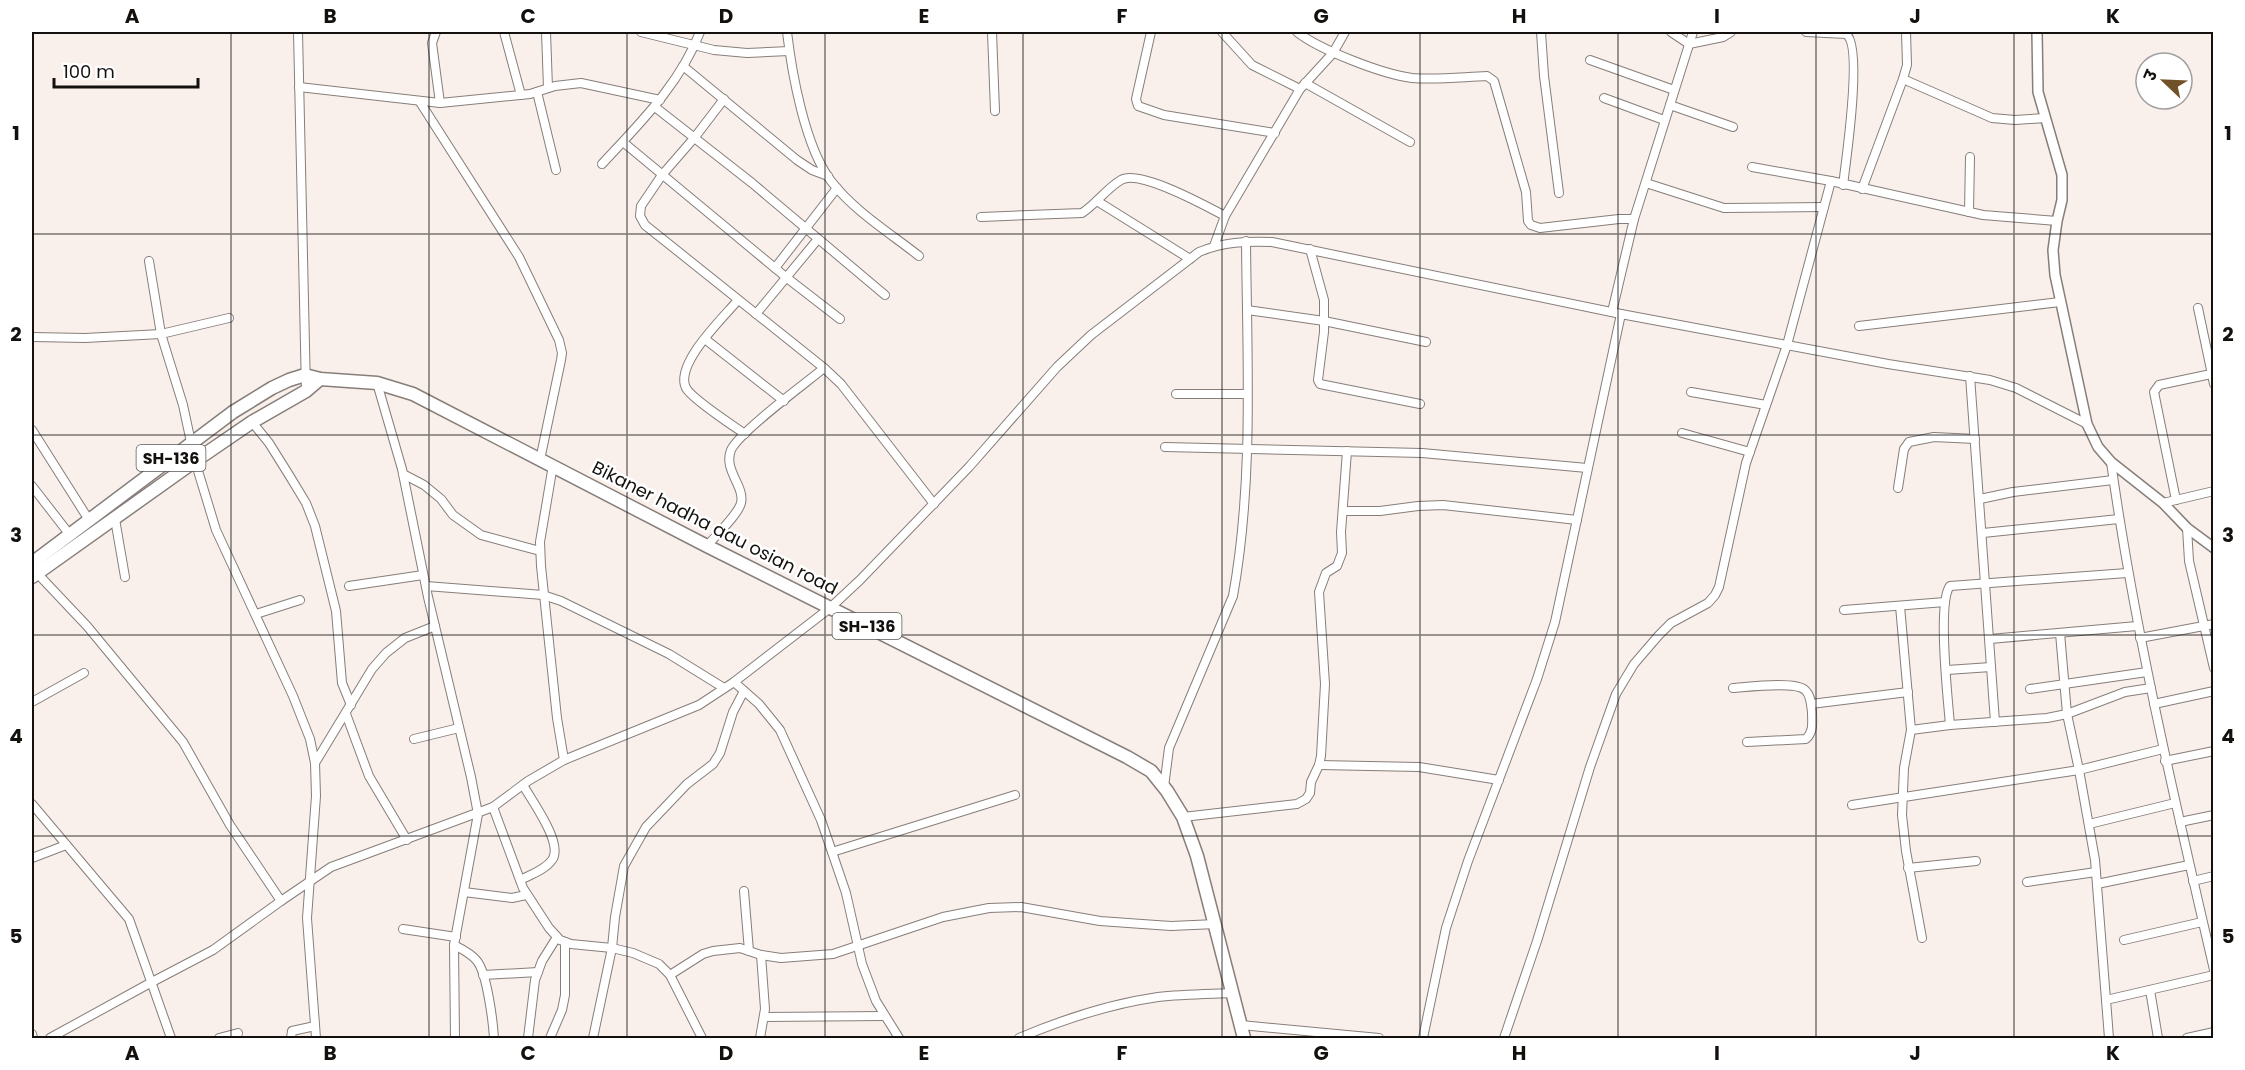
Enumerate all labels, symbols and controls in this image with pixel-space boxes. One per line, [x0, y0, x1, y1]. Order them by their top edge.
text: A [125, 2, 140, 30]
text: B [323, 2, 337, 30]
text: C [520, 2, 536, 30]
text: D [719, 2, 733, 30]
text: E [919, 2, 929, 30]
text: F [1117, 2, 1128, 30]
text: G [1313, 2, 1329, 30]
text: H [1512, 2, 1526, 30]
text: I [1714, 2, 1720, 30]
text: J [1909, 2, 1921, 30]
text: K [2106, 2, 2120, 30]
scale bar [54, 51, 198, 89]
north arrow [2134, 51, 2194, 111]
text: 100 m [63, 59, 115, 84]
text: उ [2138, 66, 2163, 85]
text: 1 [12, 119, 20, 147]
text: 1 [2224, 119, 2232, 147]
text: 2 [10, 320, 22, 348]
text: 2 [2222, 320, 2234, 348]
road number: SH-136 [136, 445, 206, 471]
street label: Bikaner hadha aau osian road [588, 455, 842, 601]
text: 3 [10, 521, 22, 549]
text: 3 [2222, 521, 2234, 549]
road number: SH-136 [832, 613, 902, 639]
text: 4 [9, 722, 23, 750]
text: 4 [2221, 722, 2235, 750]
text: 5 [10, 922, 23, 950]
text: 5 [2222, 922, 2235, 950]
text: A [125, 1039, 140, 1067]
text: B [323, 1039, 337, 1067]
text: C [520, 1039, 536, 1067]
text: D [719, 1039, 733, 1067]
text: E [919, 1039, 929, 1067]
text: F [1117, 1039, 1128, 1067]
text: G [1313, 1039, 1329, 1067]
text: H [1512, 1039, 1526, 1067]
text: I [1714, 1039, 1720, 1067]
text: J [1909, 1039, 1921, 1067]
text: K [2106, 1039, 2120, 1067]

